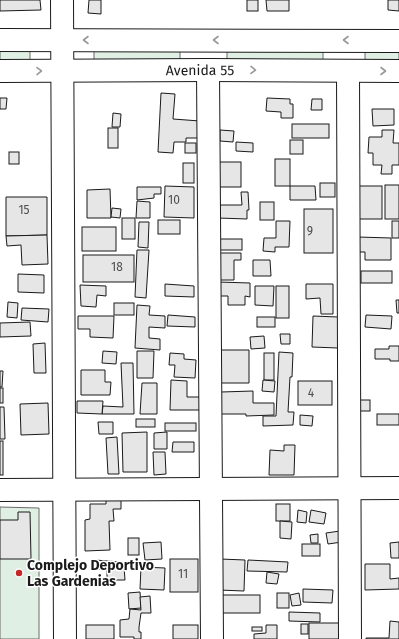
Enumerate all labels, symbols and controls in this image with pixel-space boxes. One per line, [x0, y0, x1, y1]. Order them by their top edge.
one-way arrow [83, 36, 89, 44]
one-way arrow [213, 36, 219, 44]
one-way arrow [343, 36, 349, 44]
street label: Avenida 55 [166, 62, 234, 79]
one-way arrow [250, 66, 256, 74]
one-way arrow [36, 67, 42, 75]
one-way arrow [380, 67, 386, 75]
house number: 10 [168, 193, 180, 207]
house number: 15 [18, 203, 30, 217]
house number: 9 [307, 224, 313, 238]
house number: 18 [111, 260, 123, 274]
house number: 4 [308, 386, 315, 400]
place label: Complejo Deportivo Las Gardenias [27, 557, 154, 590]
house number: 11 [178, 567, 188, 581]
marker: Complejo Deportivo Las Gardenias [14, 568, 24, 578]

